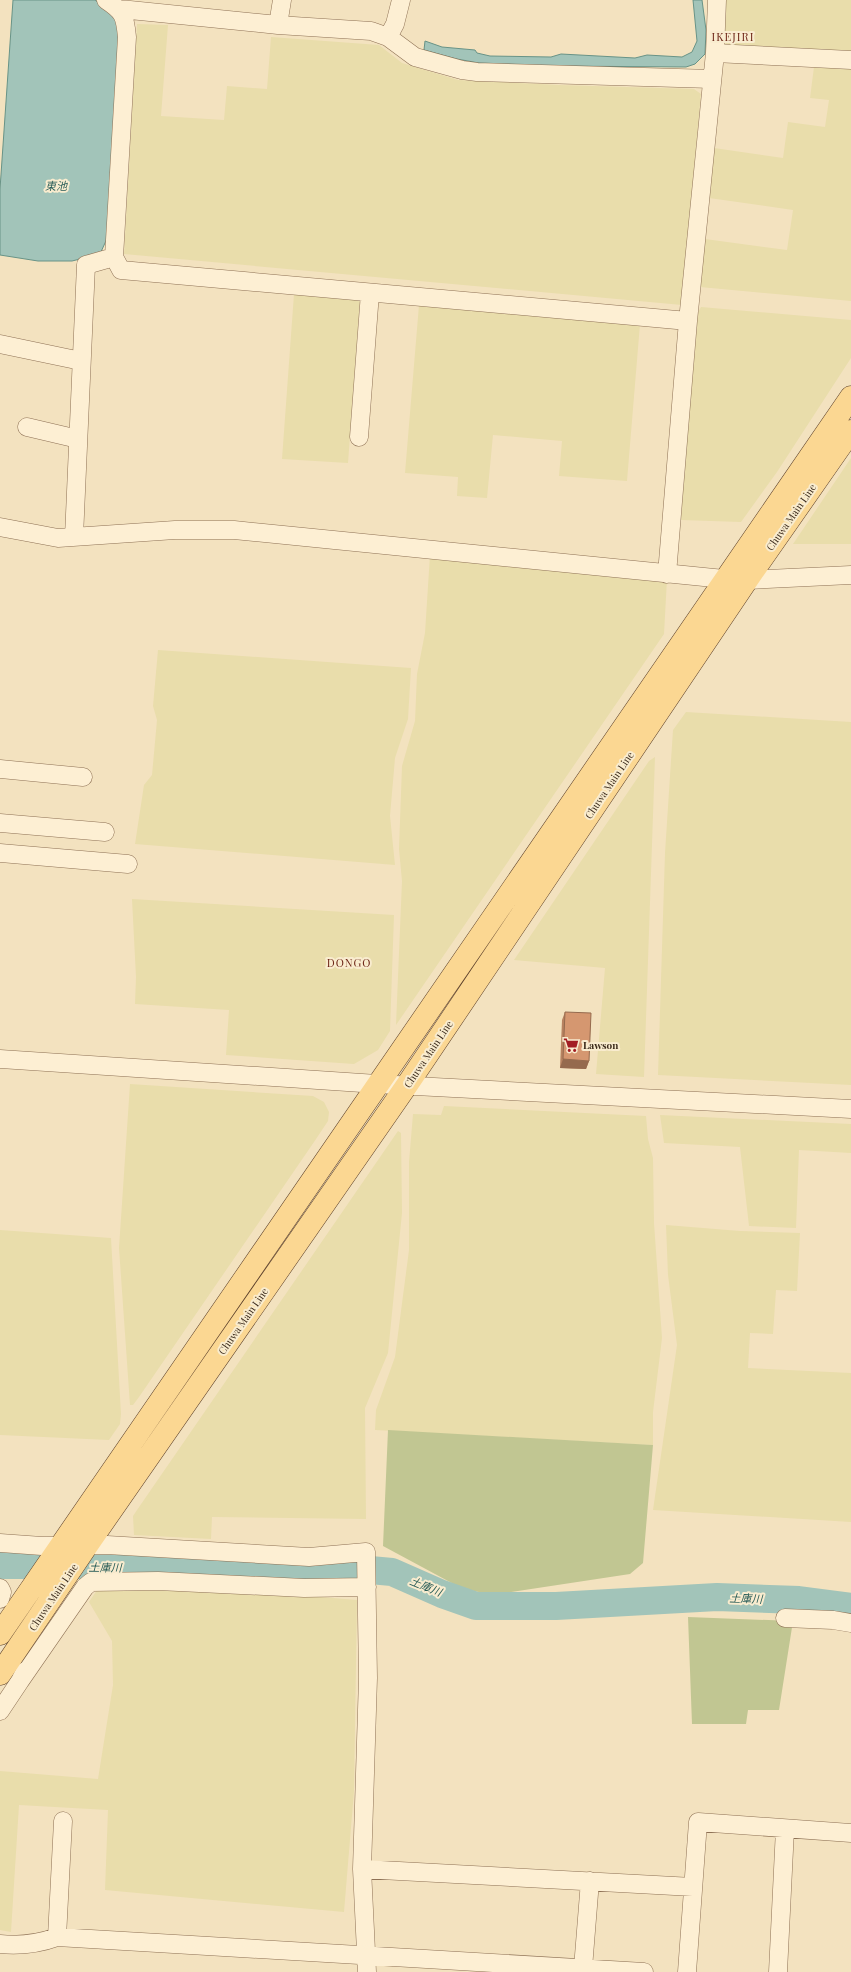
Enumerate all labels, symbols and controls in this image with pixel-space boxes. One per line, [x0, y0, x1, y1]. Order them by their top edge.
district label: IKEJIRI [712, 29, 754, 44]
water label: 東池 [45, 178, 68, 193]
street label: Chuwa Main Line [763, 481, 819, 553]
street label: Chuwa Main Line [581, 749, 637, 821]
district label: DONGO [327, 955, 371, 970]
street label: Chuwa Main Line [400, 1018, 456, 1090]
supermarket icon: Lawson [562, 1036, 580, 1054]
place label: Lawson [583, 1038, 619, 1052]
street label: Chuwa Main Line [215, 1285, 271, 1357]
water label: 土庫川 [88, 1559, 123, 1575]
street label: Chuwa Main Line [25, 1561, 81, 1633]
water label: 土庫川 [408, 1573, 445, 1600]
water label: 土庫川 [729, 1590, 764, 1606]

